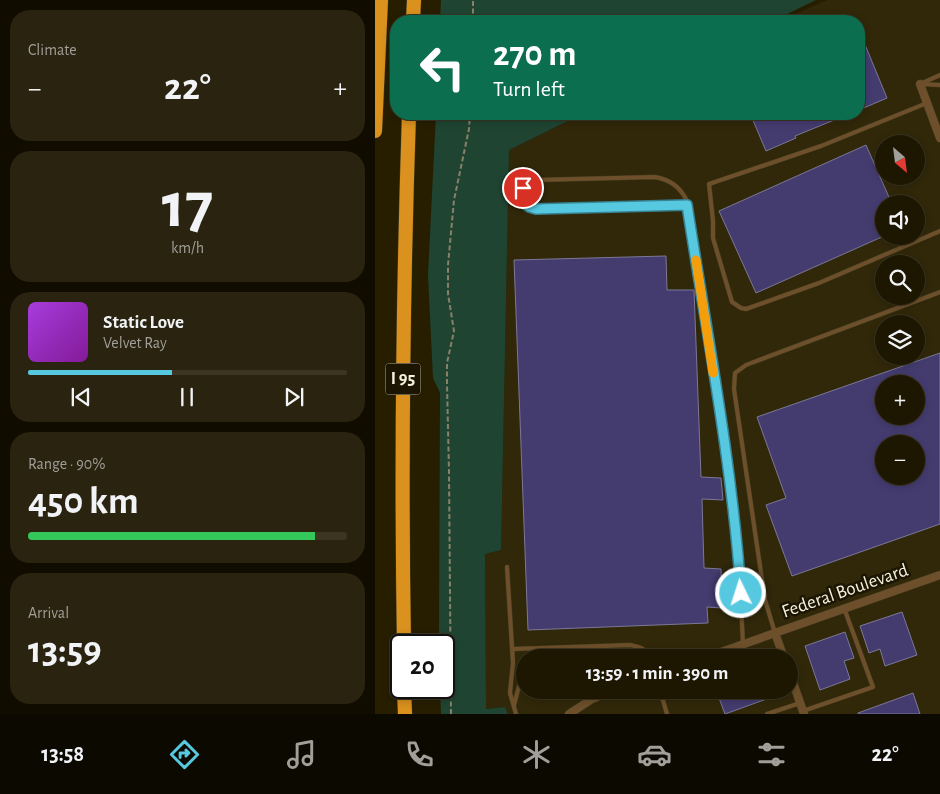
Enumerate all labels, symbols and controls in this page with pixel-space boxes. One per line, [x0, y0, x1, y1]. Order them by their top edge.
icon: left [410, 35, 475, 100]
text: 270 m [493, 37, 576, 72]
text: Climate [28, 42, 77, 58]
text: 22° [164, 69, 211, 107]
text: − [28, 75, 41, 103]
text: + [334, 75, 347, 103]
text: Turn left [493, 78, 565, 100]
north arrow [875, 135, 925, 185]
map controls [875, 135, 925, 485]
pin [502, 167, 544, 209]
text: 17 [162, 174, 213, 239]
icon: arrive [509, 174, 537, 202]
button: sound [875, 195, 925, 245]
text: km/h [171, 240, 204, 256]
button: search [875, 255, 925, 305]
text: Static Love [103, 313, 184, 332]
button: layers [875, 315, 925, 365]
text: Velvet Ray [103, 335, 167, 351]
road number: I 95 [385, 364, 421, 394]
button: + [875, 375, 925, 425]
icon: previous [67, 383, 95, 411]
icon: pause [173, 383, 201, 411]
icon: next [280, 383, 308, 411]
button: − [875, 435, 925, 485]
text: Range · 90% [28, 456, 105, 472]
text: 450 km [28, 483, 139, 521]
street label: Federal Boulevard [779, 560, 911, 622]
position arrow [714, 566, 766, 618]
text: Arrival [28, 605, 69, 621]
text: 13:59 [28, 632, 102, 670]
speed limit sign: 20 [390, 634, 455, 699]
text: 13:59 · 1 min · 390 m [586, 664, 728, 683]
icon: directions [167, 737, 202, 772]
icon: music [284, 737, 319, 772]
icon: phone [402, 737, 437, 772]
icon: climate [519, 737, 554, 772]
icon: car [637, 737, 672, 772]
icon: filters [754, 737, 789, 772]
text: 13:58 [41, 743, 84, 765]
text: 22° [872, 743, 899, 765]

